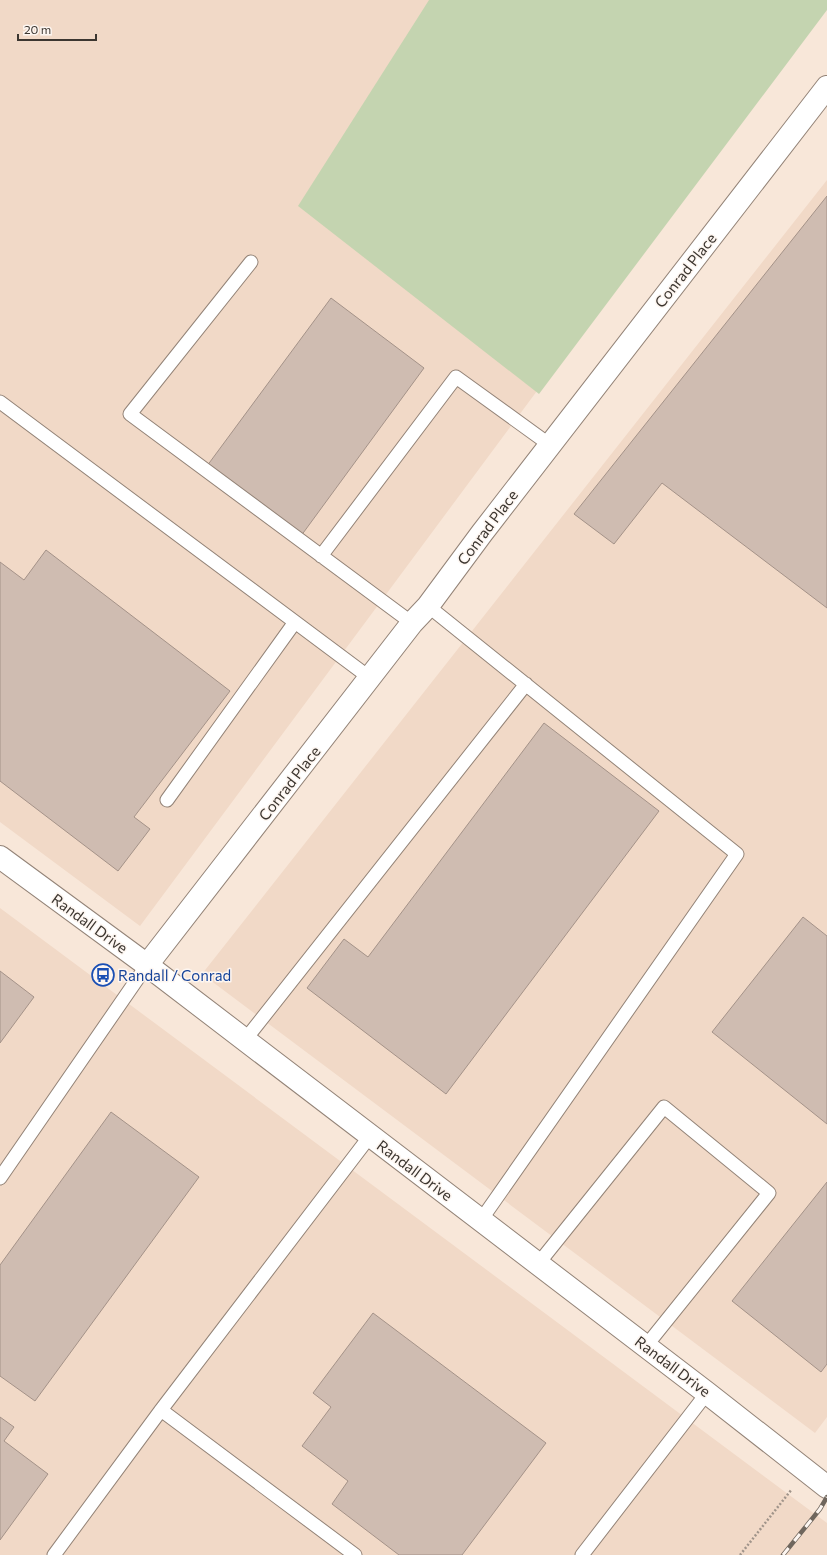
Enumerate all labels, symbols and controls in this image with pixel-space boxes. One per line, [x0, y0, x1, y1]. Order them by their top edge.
scale bar [18, 16, 96, 42]
text: 20 m [24, 22, 51, 36]
street label: Conrad Place [650, 229, 720, 311]
street label: Conrad Place [453, 486, 521, 568]
street label: Conrad Place [254, 742, 324, 824]
street label: Randall Drive [48, 889, 132, 957]
bus stop icon: Randall / Conrad [90, 962, 116, 988]
place label: Randall / Conrad [118, 966, 231, 984]
street label: Randall Drive [374, 1136, 456, 1204]
street label: Randall Drive [632, 1332, 714, 1400]

